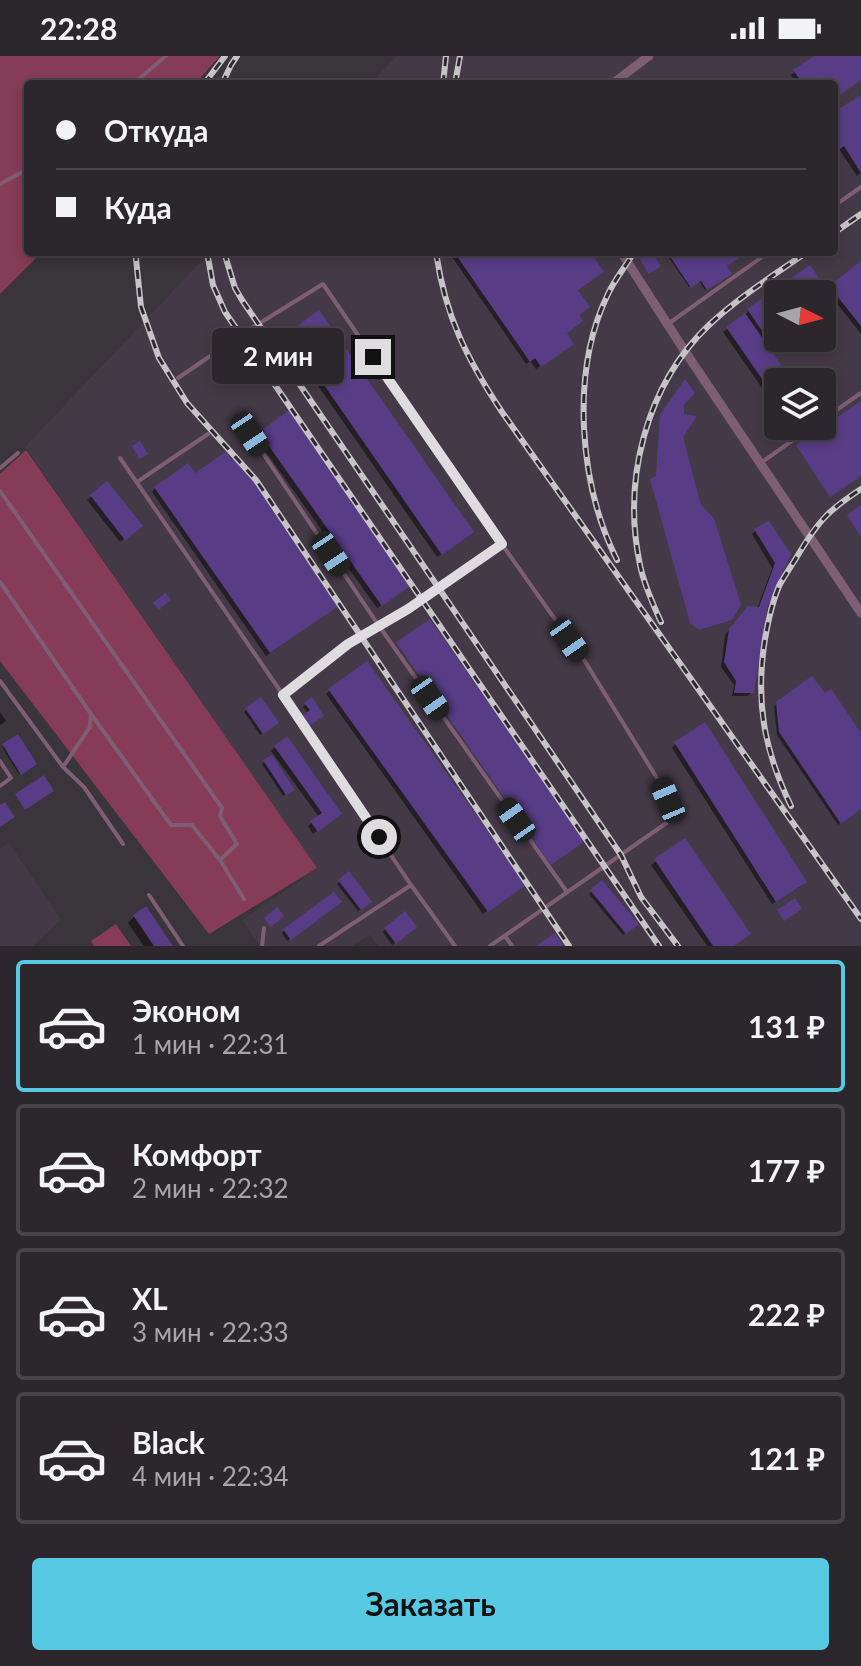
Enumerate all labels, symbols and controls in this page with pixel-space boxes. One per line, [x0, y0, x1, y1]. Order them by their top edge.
text: 22:28 [40, 10, 117, 46]
text: Откуда [104, 112, 209, 148]
text: Куда [104, 189, 172, 225]
north arrow [764, 280, 836, 352]
map controls [764, 280, 836, 440]
callout: 2 мин [213, 329, 345, 385]
route end [355, 339, 391, 375]
text: 2 мин [243, 340, 313, 372]
button: layers [764, 368, 836, 440]
car [227, 407, 273, 461]
car [308, 527, 354, 581]
car [545, 613, 593, 667]
car [406, 671, 454, 725]
car [648, 773, 688, 827]
car [492, 793, 540, 847]
route start [361, 819, 397, 855]
icon: car [36, 990, 108, 1062]
text: Эконом [132, 992, 241, 1028]
text: 131 ₽ [748, 1008, 825, 1044]
text: 1 мин · 22:31 [132, 1028, 289, 1060]
icon: car [36, 1134, 108, 1206]
text: Комфорт [132, 1136, 262, 1172]
text: 177 ₽ [748, 1152, 825, 1188]
text: 2 мин · 22:32 [132, 1172, 289, 1204]
icon: car [36, 1278, 108, 1350]
text: XL [132, 1280, 168, 1316]
text: 222 ₽ [748, 1296, 825, 1332]
text: 3 мин · 22:33 [132, 1316, 289, 1348]
icon: car [36, 1422, 108, 1494]
text: Black [132, 1424, 205, 1460]
text: 121 ₽ [748, 1440, 825, 1476]
text: 4 мин · 22:34 [132, 1460, 289, 1492]
button: Заказать [32, 1558, 829, 1650]

